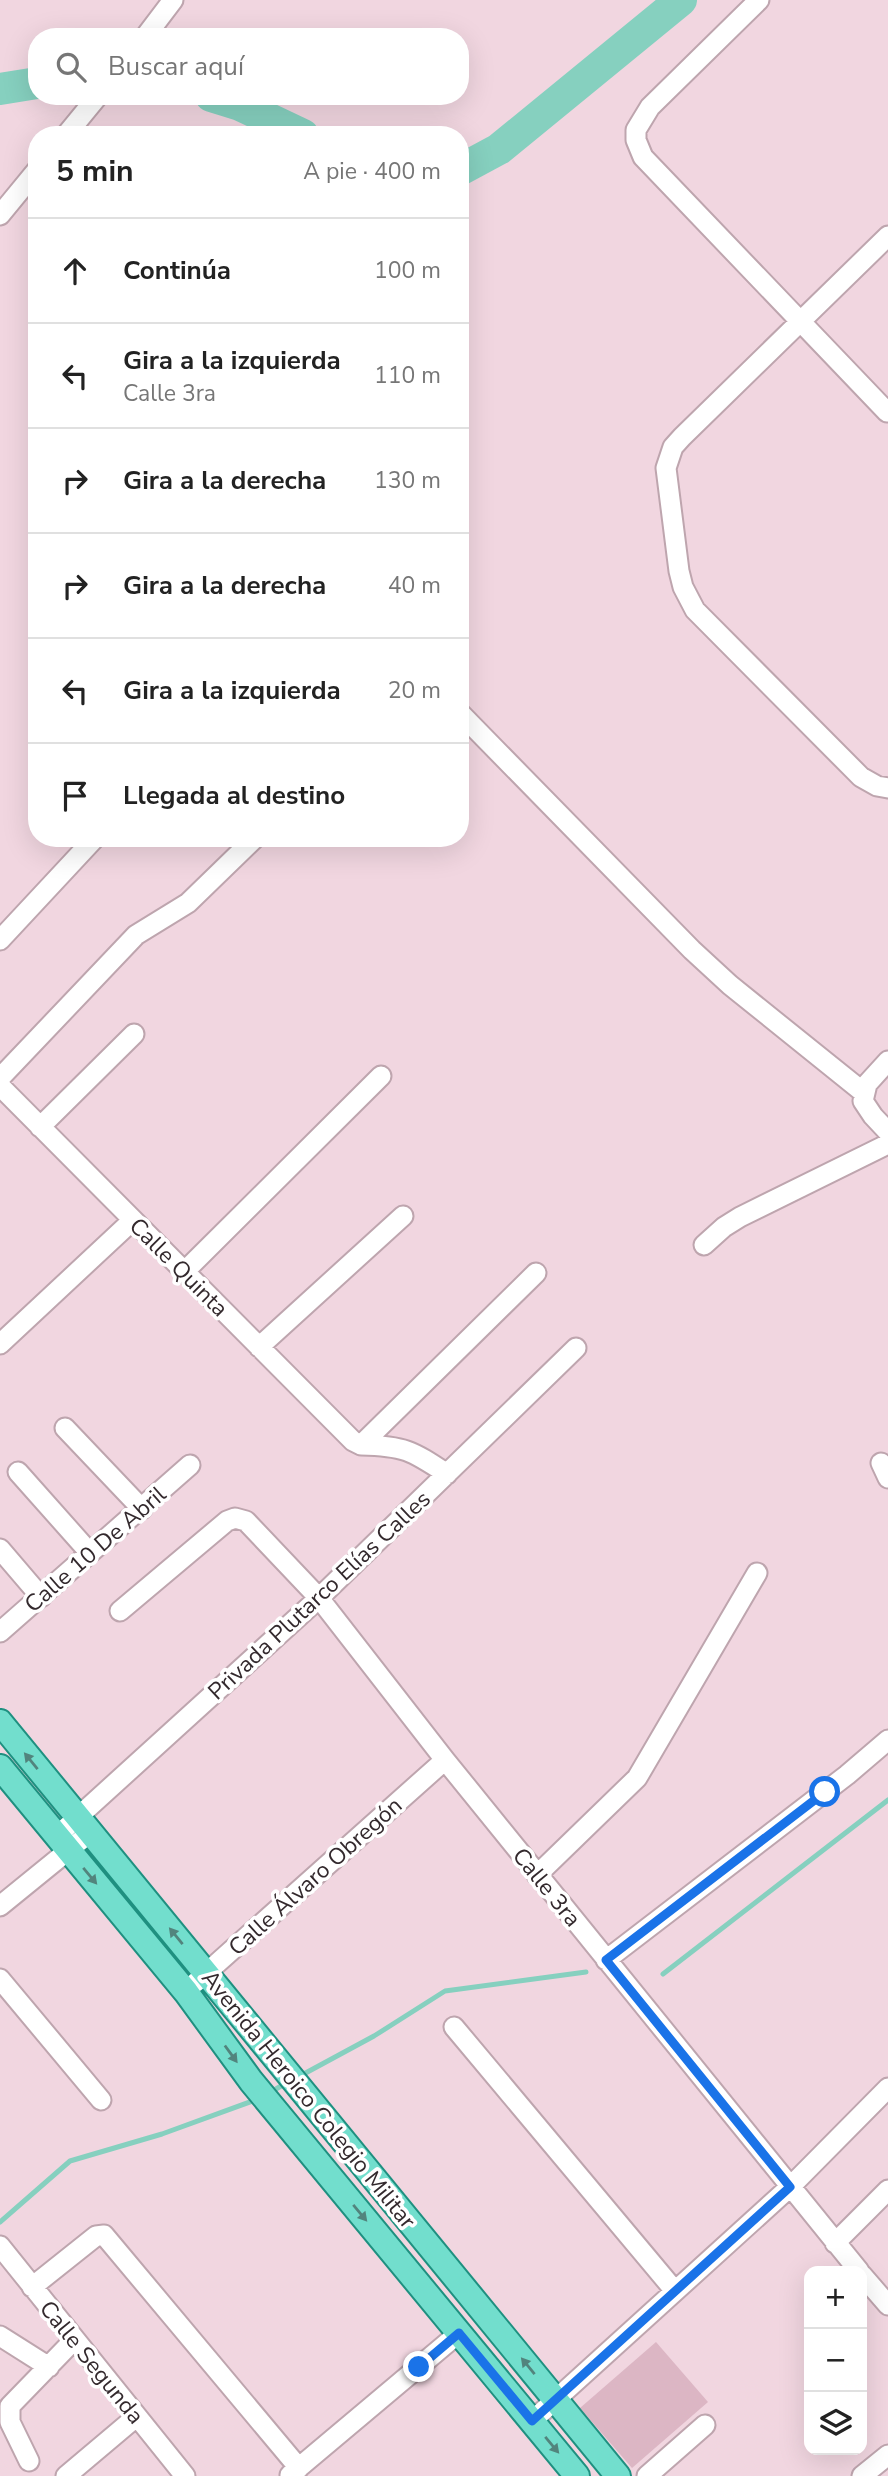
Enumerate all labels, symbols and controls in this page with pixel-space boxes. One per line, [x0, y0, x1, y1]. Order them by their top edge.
search box [28, 28, 469, 105]
icon: search [52, 48, 90, 86]
text: Buscar aquí [108, 49, 244, 84]
text: 5 min [56, 151, 134, 192]
text: A pie · 400 m [303, 156, 441, 187]
icon: ahead [56, 252, 94, 290]
text: Continúa [123, 253, 231, 288]
text: 100 m [374, 255, 441, 286]
text: Gira a la izquierda [123, 343, 341, 378]
icon: left [56, 357, 94, 395]
text: 110 m [374, 360, 441, 391]
text: Calle 3ra [123, 378, 216, 409]
icon: right [56, 462, 94, 500]
text: Gira a la derecha [123, 463, 326, 498]
text: 130 m [374, 465, 441, 496]
icon: right [56, 567, 94, 605]
text: Gira a la derecha [123, 568, 326, 603]
text: 40 m [388, 570, 441, 601]
icon: left [56, 672, 94, 710]
text: Gira a la izquierda [123, 673, 341, 708]
text: 20 m [388, 675, 441, 706]
icon: arrive [56, 777, 94, 815]
text: Llegada al destino [123, 778, 345, 813]
street label: Calle Quinta [122, 1211, 235, 1324]
street label: Calle 10 De Abril [18, 1479, 173, 1620]
street label: Privada Plutarco Elías Calles [201, 1484, 437, 1707]
one-way arrow [24, 1752, 39, 1770]
route start [809, 1776, 840, 1807]
street label: Calle Álvaro Obregón [222, 1790, 409, 1963]
street label: Calle 3ra [505, 1841, 588, 1933]
one-way arrow [82, 1868, 97, 1885]
one-way arrow [169, 1928, 184, 1945]
street label: Avenida Heroico Colegio Militar [194, 1963, 423, 2236]
one-way arrow [224, 2045, 239, 2063]
one-way arrow [352, 2205, 367, 2222]
map controls [804, 2266, 867, 2455]
button: + [804, 2266, 867, 2329]
street label: Calle Segunda [32, 2294, 151, 2431]
button: − [804, 2329, 867, 2392]
route end [403, 2351, 434, 2382]
one-way arrow [521, 2358, 536, 2375]
button: layers [804, 2392, 867, 2455]
one-way arrow [544, 2437, 559, 2454]

